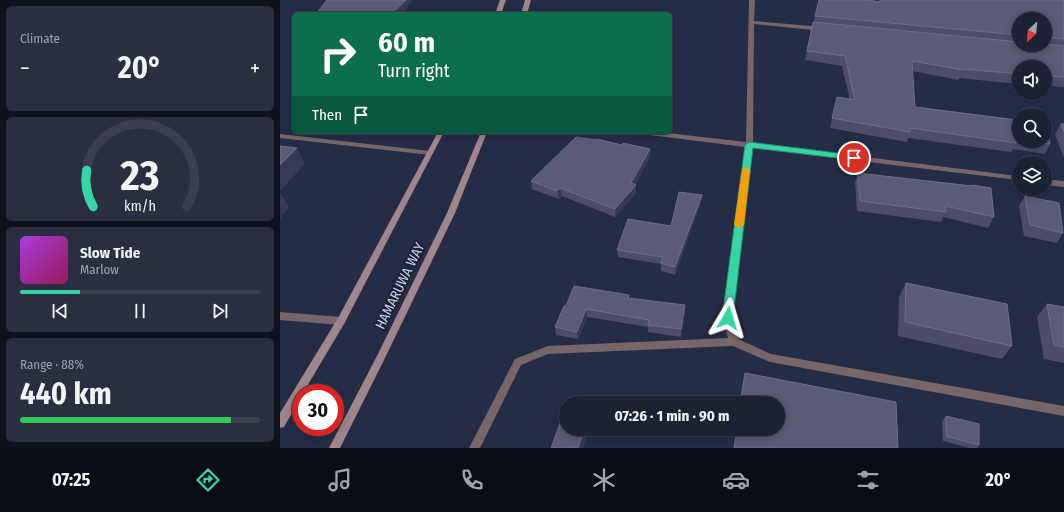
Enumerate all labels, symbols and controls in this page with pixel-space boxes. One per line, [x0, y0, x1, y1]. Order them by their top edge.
north arrow [1012, 12, 1052, 52]
map controls [1012, 12, 1052, 196]
text: 60 m [378, 26, 435, 59]
icon: right [312, 28, 364, 80]
text: Climate [20, 31, 60, 46]
text: 20° [118, 50, 162, 86]
text: − [20, 55, 30, 82]
text: + [250, 55, 260, 82]
text: Turn right [378, 60, 450, 82]
button: sound [1012, 60, 1052, 100]
icon: arrive [350, 104, 372, 126]
text: Then [312, 106, 342, 124]
button: search [1012, 108, 1052, 148]
pin [837, 141, 871, 175]
icon: arrive [843, 147, 865, 169]
text: 23 [120, 151, 159, 201]
button: layers [1012, 156, 1052, 196]
text: km/h [124, 197, 156, 214]
street label: HAMARUWA WAY [372, 240, 428, 332]
text: Slow Tide [80, 244, 140, 262]
text: Marlow [80, 262, 119, 277]
position arrow [707, 297, 749, 339]
icon: previous [49, 300, 71, 322]
icon: pause [129, 300, 151, 322]
icon: next [209, 300, 231, 322]
text: Range · 88% [20, 357, 84, 372]
text: 440 km [20, 376, 112, 412]
speed limit sign: 30 [292, 384, 344, 436]
text: 07:26 · 1 min · 90 m [614, 407, 730, 425]
icon: directions [194, 466, 222, 494]
icon: music [326, 466, 354, 494]
icon: phone [458, 466, 486, 494]
icon: climate [590, 466, 618, 494]
icon: car [722, 466, 750, 494]
icon: filters [854, 466, 882, 494]
text: 07:25 [52, 469, 90, 491]
text: 20° [985, 469, 1012, 491]

